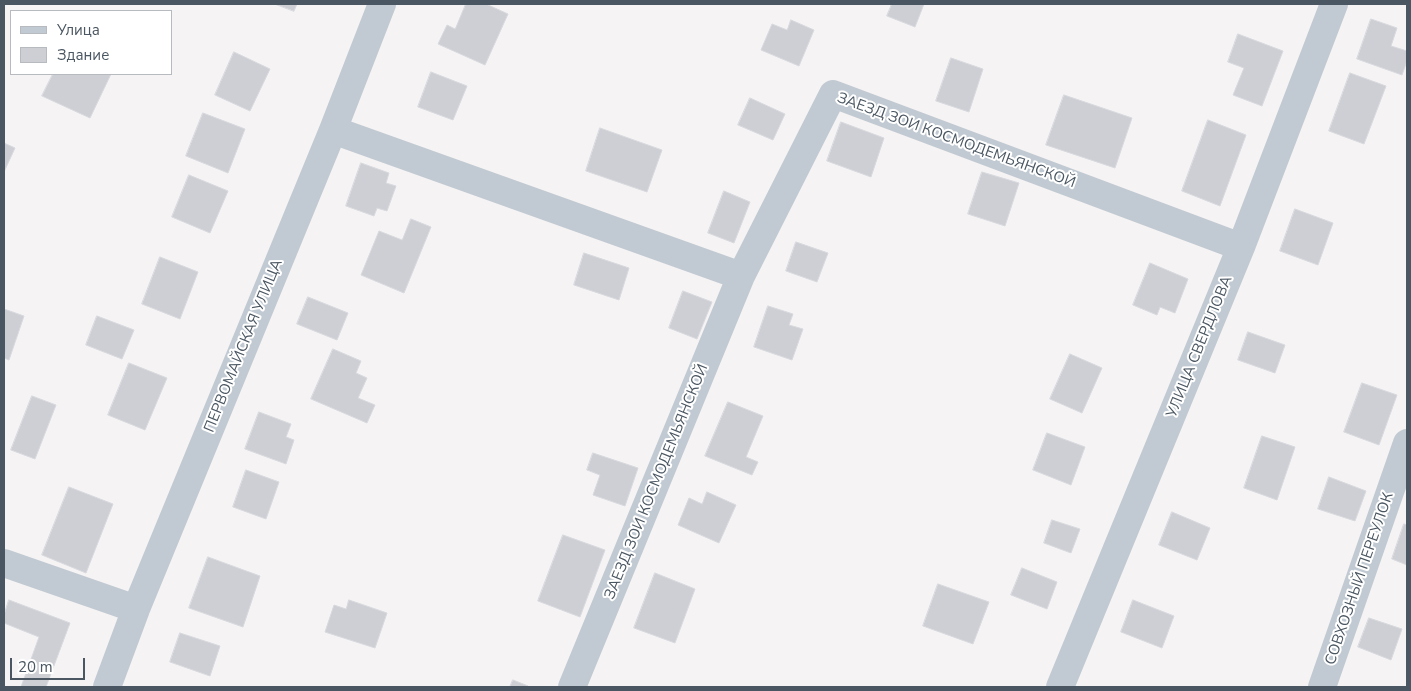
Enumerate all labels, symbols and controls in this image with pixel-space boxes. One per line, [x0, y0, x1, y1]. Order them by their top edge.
legend [10, 10, 172, 75]
text: Улица [57, 20, 100, 40]
text: Здание [57, 45, 109, 65]
street label: ЗАЕЗД ЗОИ КОСМОДЕМЬЯНСКОЙ [834, 89, 1078, 193]
street label: ПЕРВОМАЙСКАЯ УЛИЦА [201, 257, 287, 435]
street label: УЛИЦА СВЕРДЛОВА [1163, 273, 1237, 421]
street label: ЗАЕЗД ЗОИ КОСМОДЕМЬЯНСКОЙ [601, 362, 713, 602]
street label: СОВХОЗНЫЙ ПЕРЕУЛОК [1322, 490, 1398, 668]
scale bar [12, 648, 88, 680]
text: 20 m [18, 657, 53, 677]

